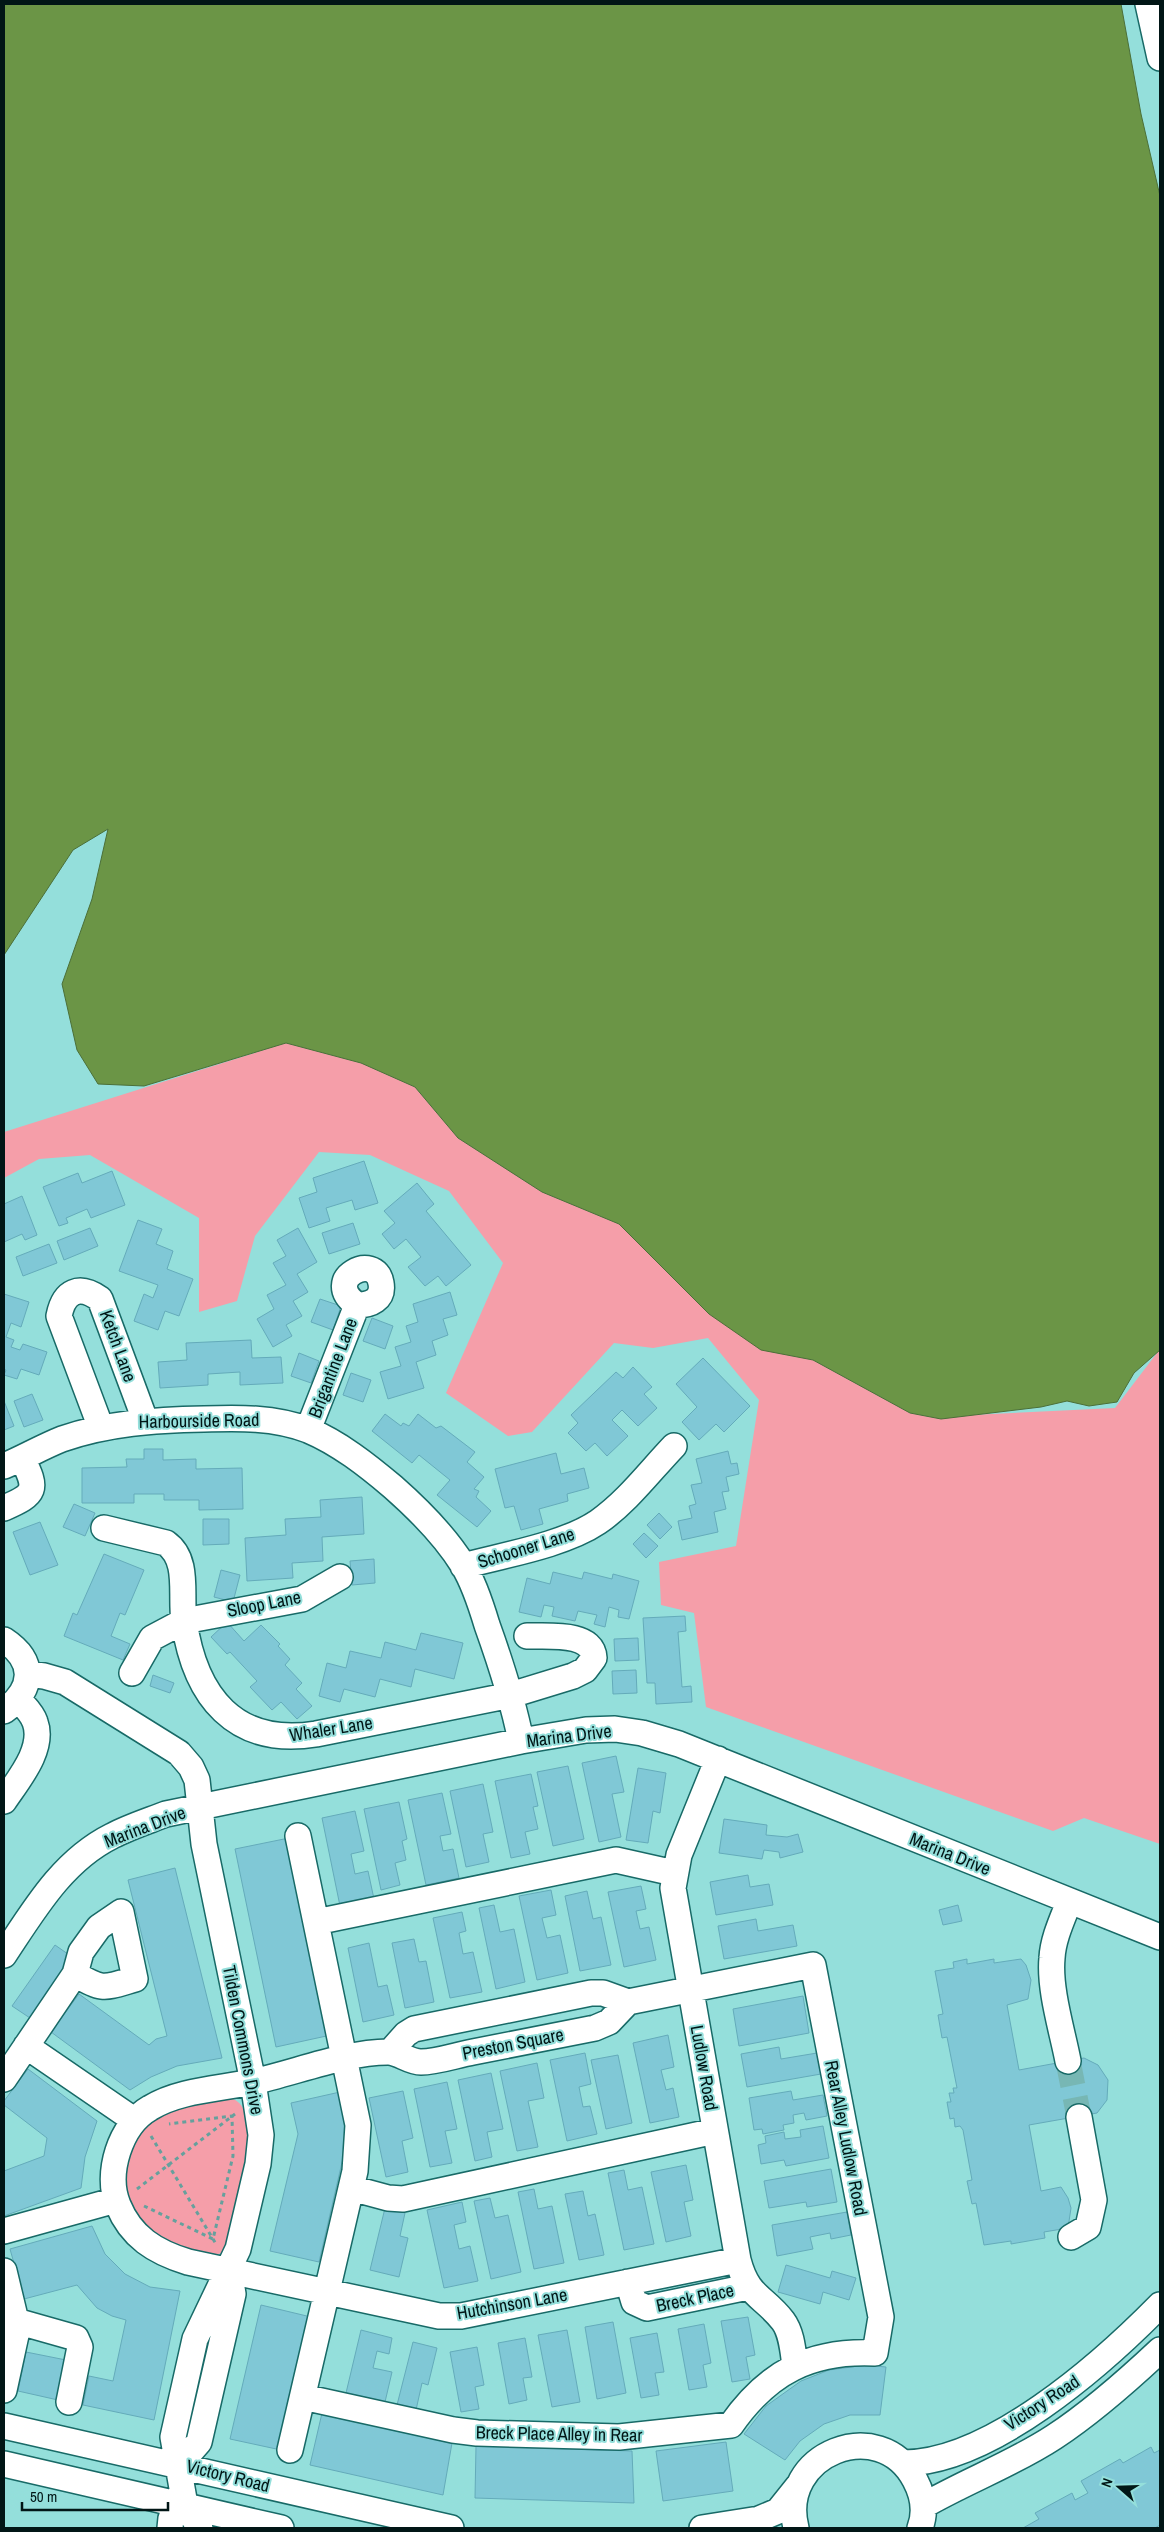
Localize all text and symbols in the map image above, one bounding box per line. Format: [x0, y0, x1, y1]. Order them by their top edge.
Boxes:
street label: Ketch Lane [94, 1306, 143, 1385]
street label: Brigantine Lane [302, 1314, 363, 1421]
street label: Harbourside Road [138, 1407, 260, 1434]
street label: Schooner Lane [474, 1521, 577, 1574]
street label: Sloop Lane [225, 1584, 303, 1623]
street label: Whaler Lane [288, 1710, 374, 1747]
street label: Marina Drive [525, 1718, 613, 1753]
street label: Marina Drive [101, 1800, 189, 1853]
street label: Marina Drive [906, 1826, 994, 1881]
street label: Tilden Commons Drive [217, 1963, 270, 2117]
street label: Preston Square [460, 2021, 566, 2066]
street label: Ludlow Road [685, 2023, 724, 2113]
street label: Rear Alley Ludlow Road [819, 2058, 874, 2218]
street label: Breck Place [654, 2277, 736, 2318]
street label: Hutchinson Lane [455, 2282, 569, 2326]
street label: Victory Road [999, 2369, 1084, 2436]
street label: Breck Place Alley in Rear [476, 2420, 643, 2447]
street label: Victory Road [184, 2453, 272, 2498]
north arrow [1094, 2462, 1144, 2512]
text: N [1097, 2476, 1117, 2490]
scale bar [22, 2480, 169, 2512]
text: 50 m [30, 2486, 57, 2507]

